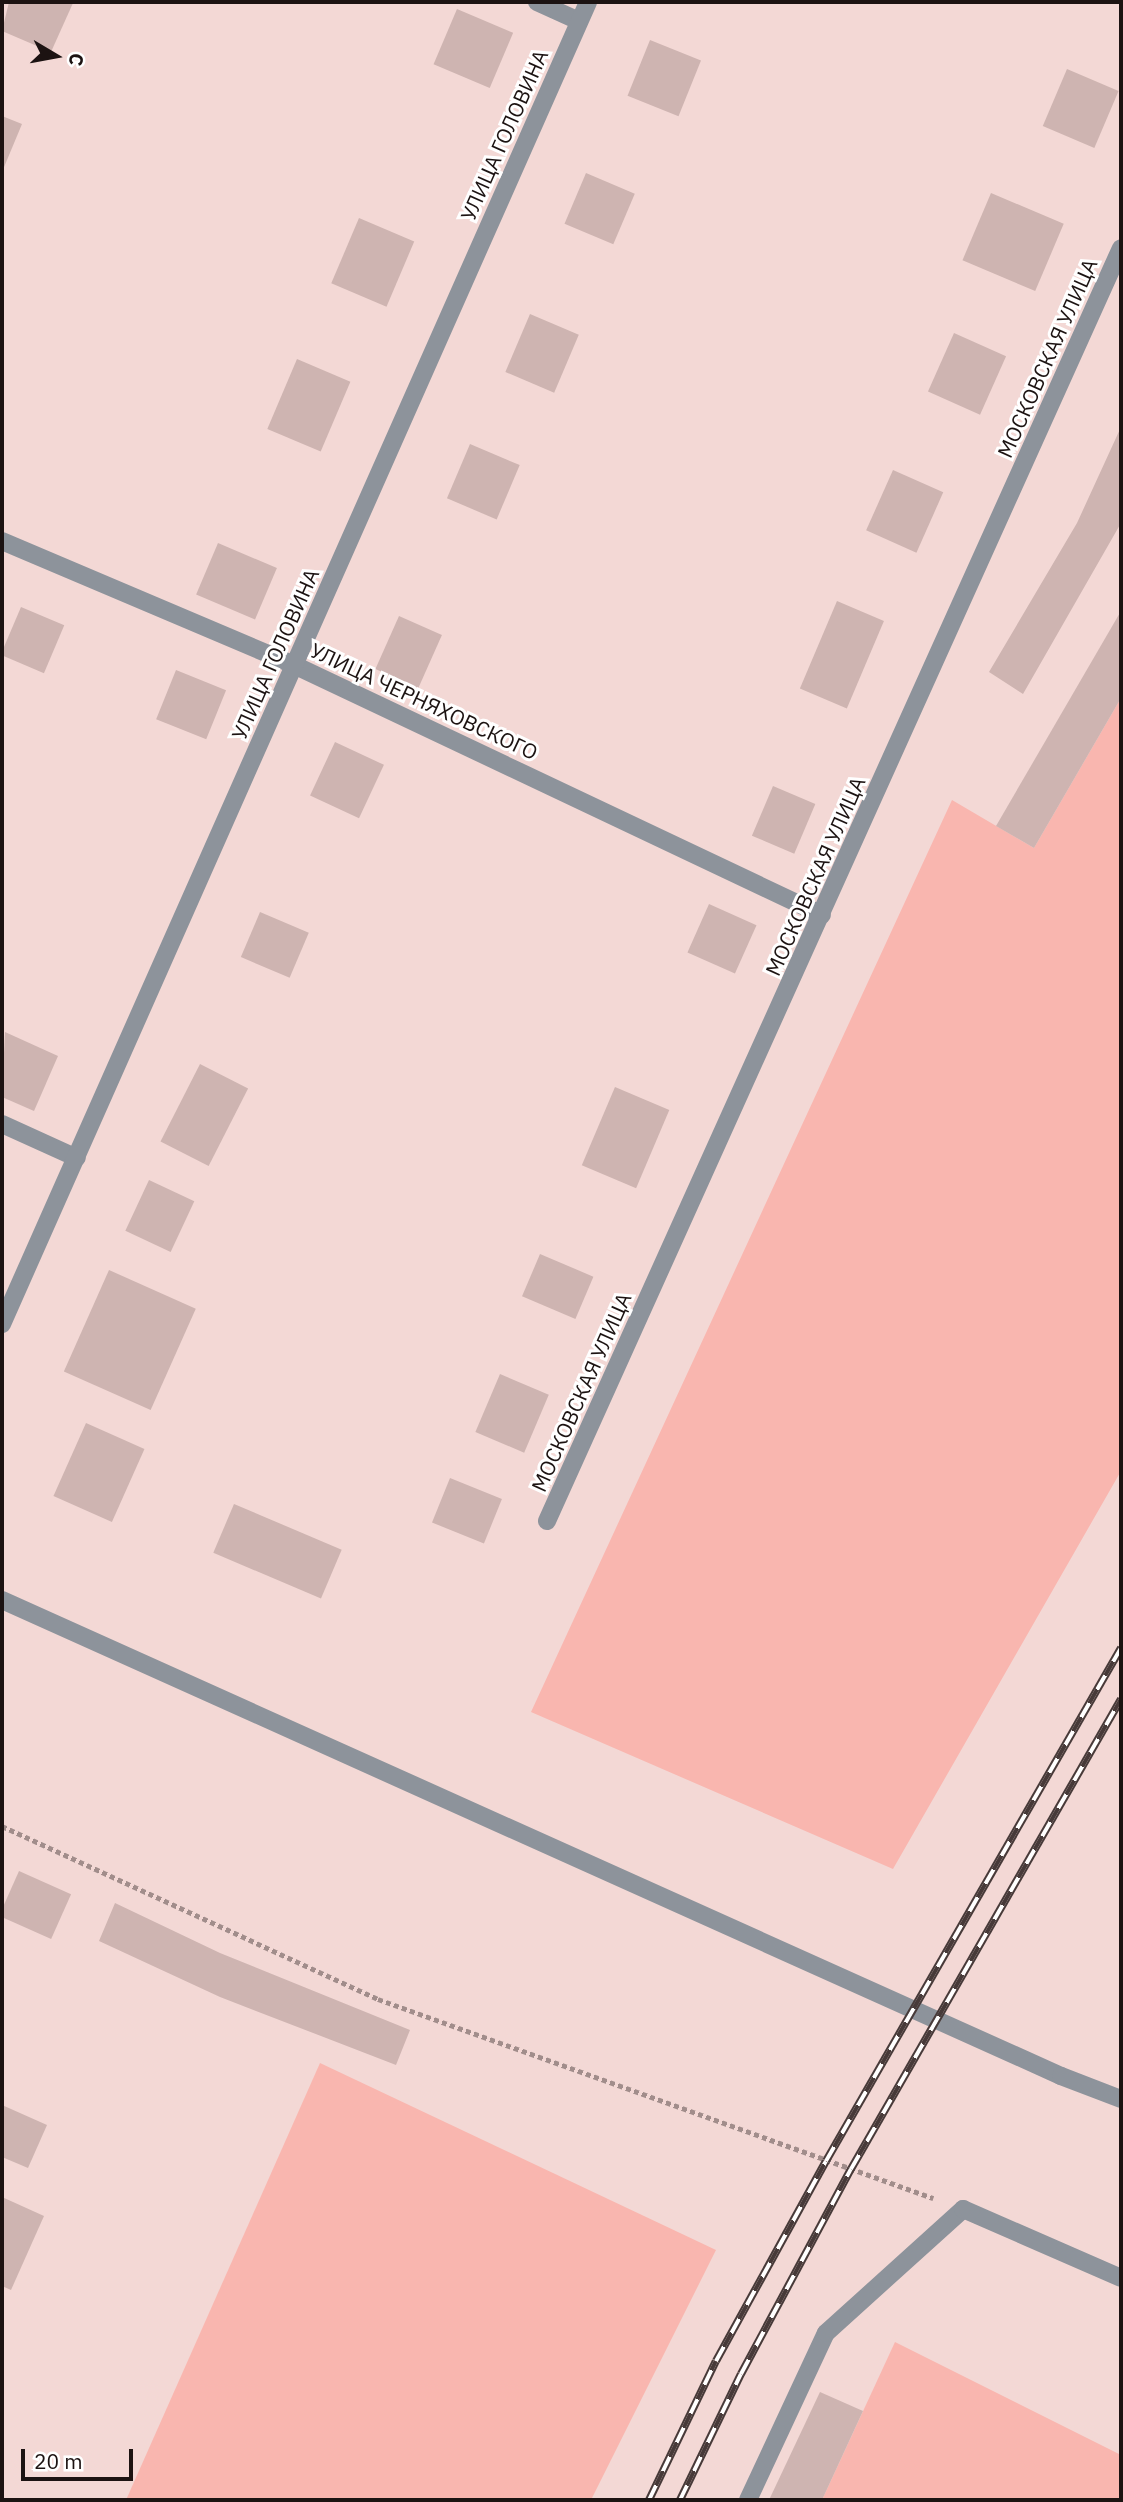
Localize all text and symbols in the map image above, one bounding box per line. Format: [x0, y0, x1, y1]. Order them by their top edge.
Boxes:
north arrow [21, 21, 91, 91]
street label: УЛИЦА ГОЛОВИНА [455, 46, 553, 224]
text: С [64, 51, 90, 68]
street label: МОСКОВСКАЯ УЛИЦА [992, 255, 1102, 461]
street label: УЛИЦА ГОЛОВИНА [226, 565, 324, 743]
street label: УЛИЦА ЧЕРНЯХОВСКОГО [306, 637, 542, 765]
street label: МОСКОВСКАЯ УЛИЦА [760, 773, 870, 979]
street label: МОСКОВСКАЯ УЛИЦА [526, 1289, 636, 1495]
scale bar [24, 2436, 136, 2480]
text: 20 m [34, 2447, 83, 2475]

